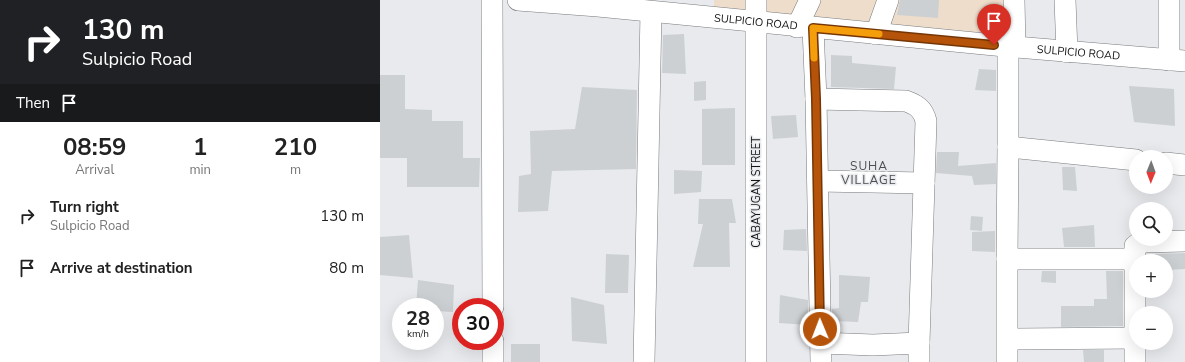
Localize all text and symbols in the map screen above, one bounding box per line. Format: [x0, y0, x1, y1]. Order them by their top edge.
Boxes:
pin [977, 4, 1011, 45]
street label: SULPICIO ROAD [713, 10, 798, 34]
icon: arrive [983, 10, 1005, 32]
text: 130 m [82, 11, 165, 49]
icon: right [16, 16, 68, 68]
street label: SULPICIO ROAD [1036, 42, 1121, 64]
text: Sulpicio Road [82, 47, 192, 71]
icon: arrive [58, 92, 80, 114]
text: Then [16, 93, 50, 113]
text: 08:59 [63, 131, 126, 163]
text: 1 [193, 131, 207, 163]
text: 210 [274, 131, 317, 163]
street label: CABAYUGAN STREET [749, 136, 764, 248]
north arrow [1129, 150, 1173, 194]
map controls [1129, 150, 1173, 350]
district label: SUHA VILLAGE [840, 158, 897, 188]
text: Arrival [75, 161, 114, 179]
text: min [189, 161, 211, 179]
text: m [290, 161, 301, 179]
text: Turn right [50, 197, 119, 217]
button: search [1129, 202, 1173, 246]
icon: right [16, 205, 38, 227]
text: 130 m [320, 206, 364, 226]
text: Sulpicio Road [50, 217, 130, 235]
button: + [1129, 254, 1173, 298]
icon: arrive [16, 257, 38, 279]
text: Arrive at destination [50, 258, 193, 278]
text: 80 m [329, 258, 364, 278]
speed limit sign: 30 [452, 298, 504, 350]
text: 28 [406, 305, 430, 332]
button: − [1129, 306, 1173, 350]
position arrow [799, 308, 841, 350]
text: km/h [407, 327, 429, 341]

